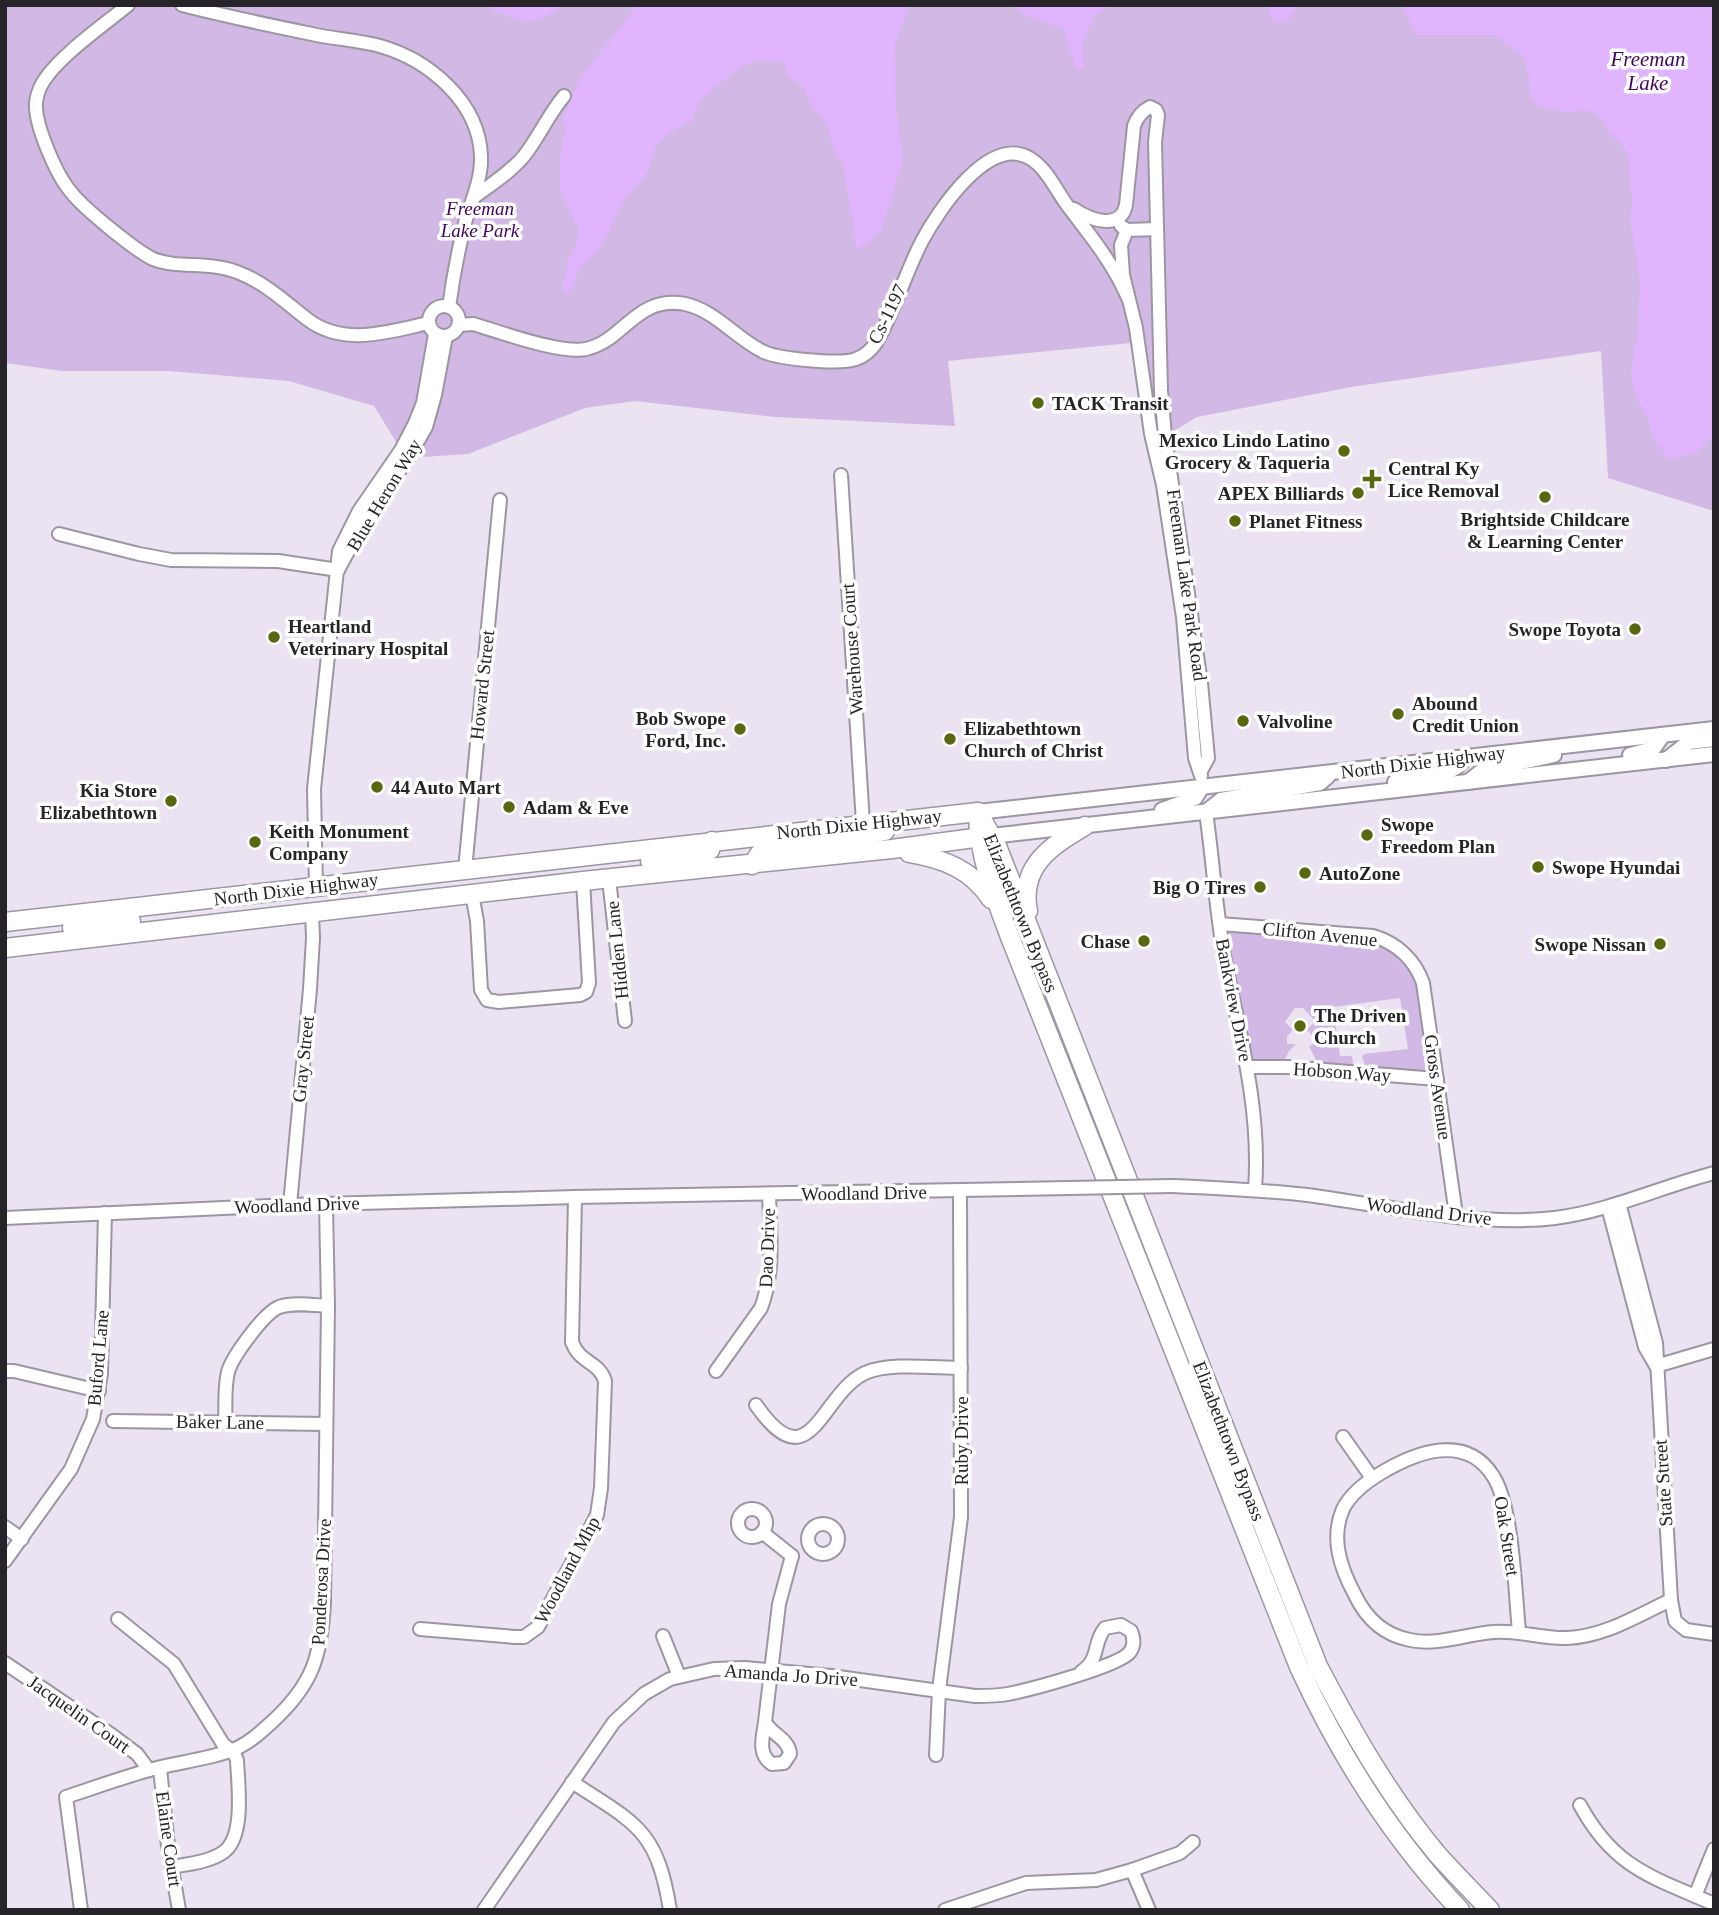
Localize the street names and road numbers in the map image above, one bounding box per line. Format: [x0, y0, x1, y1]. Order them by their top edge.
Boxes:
street label: Cs-1197 [864, 281, 910, 347]
street label: Blue Heron Way [342, 435, 426, 555]
street label: Freeman Lake Park Road [1163, 488, 1211, 683]
street label: Warehouse Court [837, 582, 867, 716]
street label: Howard Street [466, 628, 498, 741]
street label: North Dixie Highway [1339, 741, 1507, 783]
street label: North Dixie Highway [776, 805, 943, 843]
street label: Elizabethtown Bypass [980, 831, 1062, 995]
street label: North Dixie Highway [212, 868, 380, 910]
street label: Hidden Lane [601, 900, 633, 1000]
street label: Clifton Avenue [1262, 918, 1378, 950]
street label: Bankview Drive [1212, 937, 1256, 1063]
street label: Gray Street [288, 1014, 318, 1103]
street label: Gross Avenue [1420, 1033, 1456, 1141]
street label: Hobson Way [1292, 1058, 1392, 1086]
street label: Woodland Drive [801, 1181, 927, 1205]
street label: Woodland Drive [234, 1192, 360, 1218]
street label: Woodland Drive [1365, 1193, 1493, 1229]
street label: Dao Drive [755, 1208, 779, 1288]
street label: Buford Lane [83, 1309, 113, 1407]
street label: Elizabethtown Bypass [1189, 1358, 1269, 1524]
street label: Ruby Drive [951, 1396, 972, 1486]
street label: Baker Lane [176, 1411, 264, 1433]
street label: State Street [1649, 1438, 1677, 1527]
street label: Oak Street [1490, 1494, 1524, 1578]
street label: Woodland Mhp [530, 1513, 604, 1627]
street label: Ponderosa Drive [307, 1518, 335, 1646]
street label: Amanda Jo Drive [723, 1660, 859, 1690]
street label: Jacquelin Court [24, 1671, 135, 1757]
street label: Elaine Court [152, 1790, 186, 1889]

